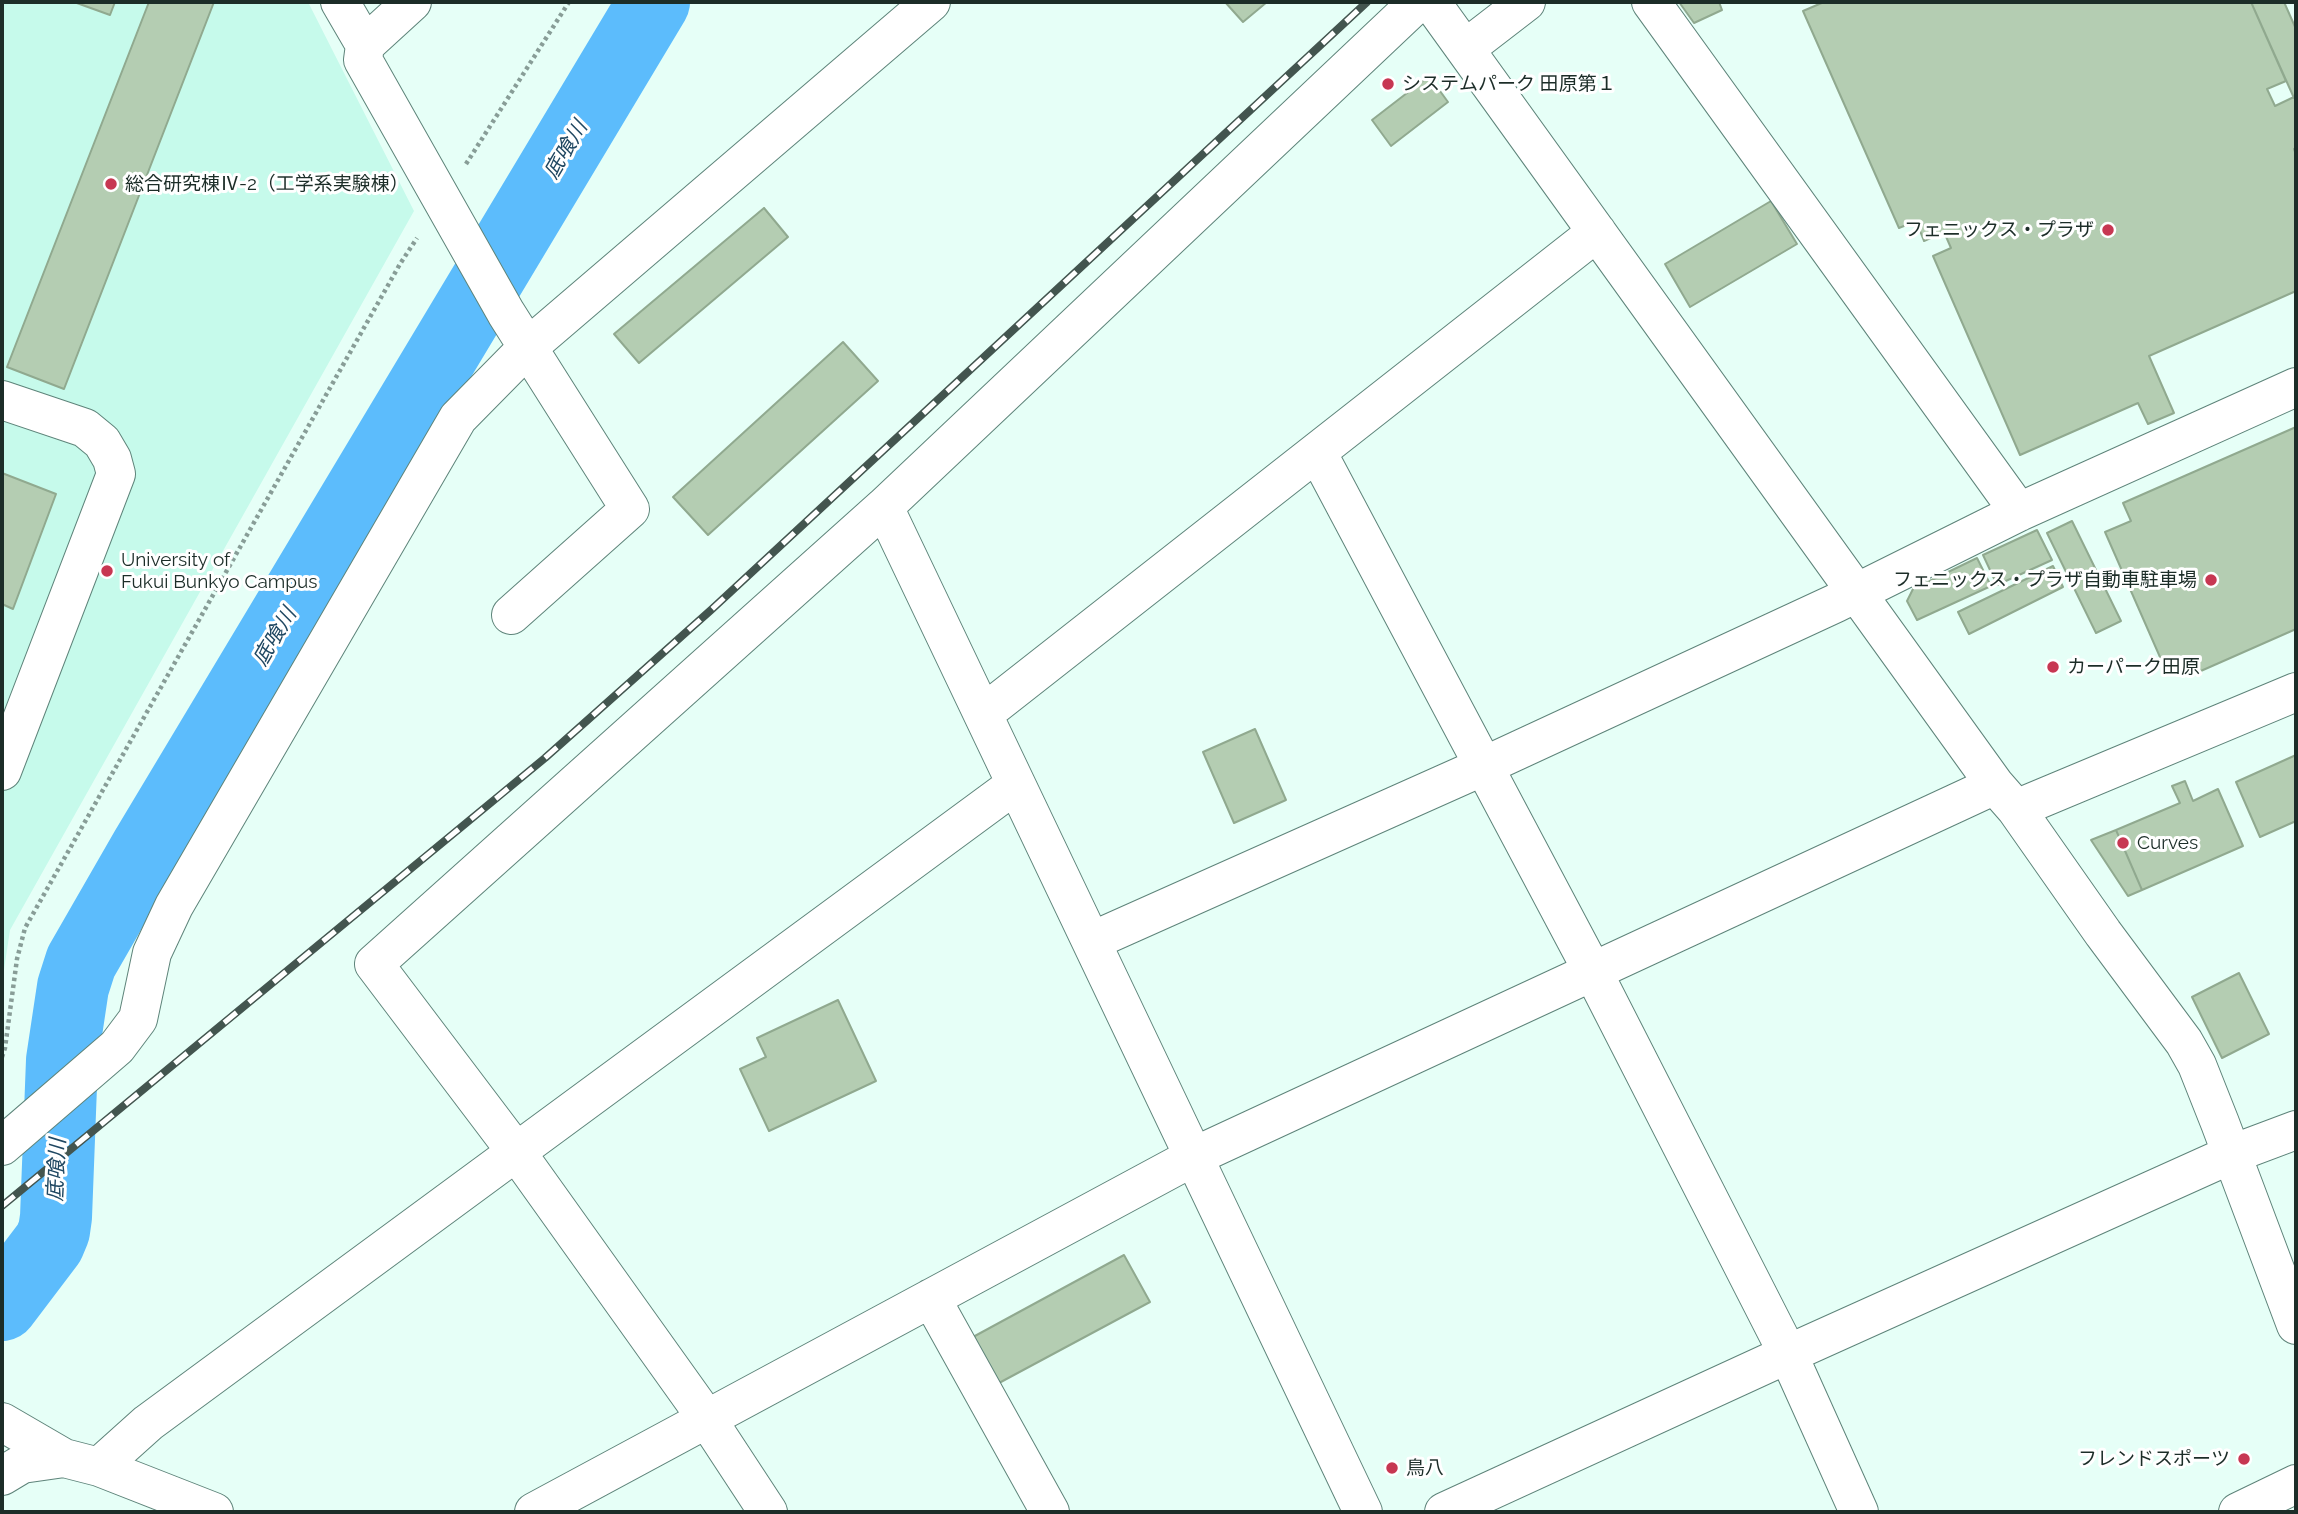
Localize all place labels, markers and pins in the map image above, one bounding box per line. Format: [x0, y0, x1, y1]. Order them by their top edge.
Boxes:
place label: システムパーク 田原第１ [1402, 73, 1616, 95]
marker: システムパーク 田原第１ [1380, 76, 1396, 92]
place label: 総合研究棟Ⅳ-2（工学系実験棟） [125, 173, 409, 195]
marker: 総合研究棟Ⅳ-2（工学系実験棟） [103, 176, 119, 192]
place label: フェニックス・プラザ [1904, 219, 2094, 241]
marker: フェニックス・プラザ [2100, 222, 2116, 238]
place label: University of Fukui Bunkyo Campus [121, 549, 317, 593]
marker: University of Fukui Bunkyo Campus [99, 563, 115, 579]
place label: フェニックス・プラザ自動車駐車場 [1893, 569, 2197, 591]
marker: フェニックス・プラザ自動車駐車場 [2203, 572, 2219, 588]
place label: カーパーク田原 [2067, 656, 2200, 678]
marker: カーパーク田原 [2045, 659, 2061, 675]
place label: Curves [2137, 832, 2198, 854]
marker: Curves [2115, 835, 2131, 851]
place label: フレンドスポーツ [2078, 1448, 2230, 1470]
marker: フレンドスポーツ [2236, 1451, 2252, 1467]
place label: 鳥八 [1406, 1457, 1444, 1479]
marker: 鳥八 [1384, 1460, 1400, 1476]

